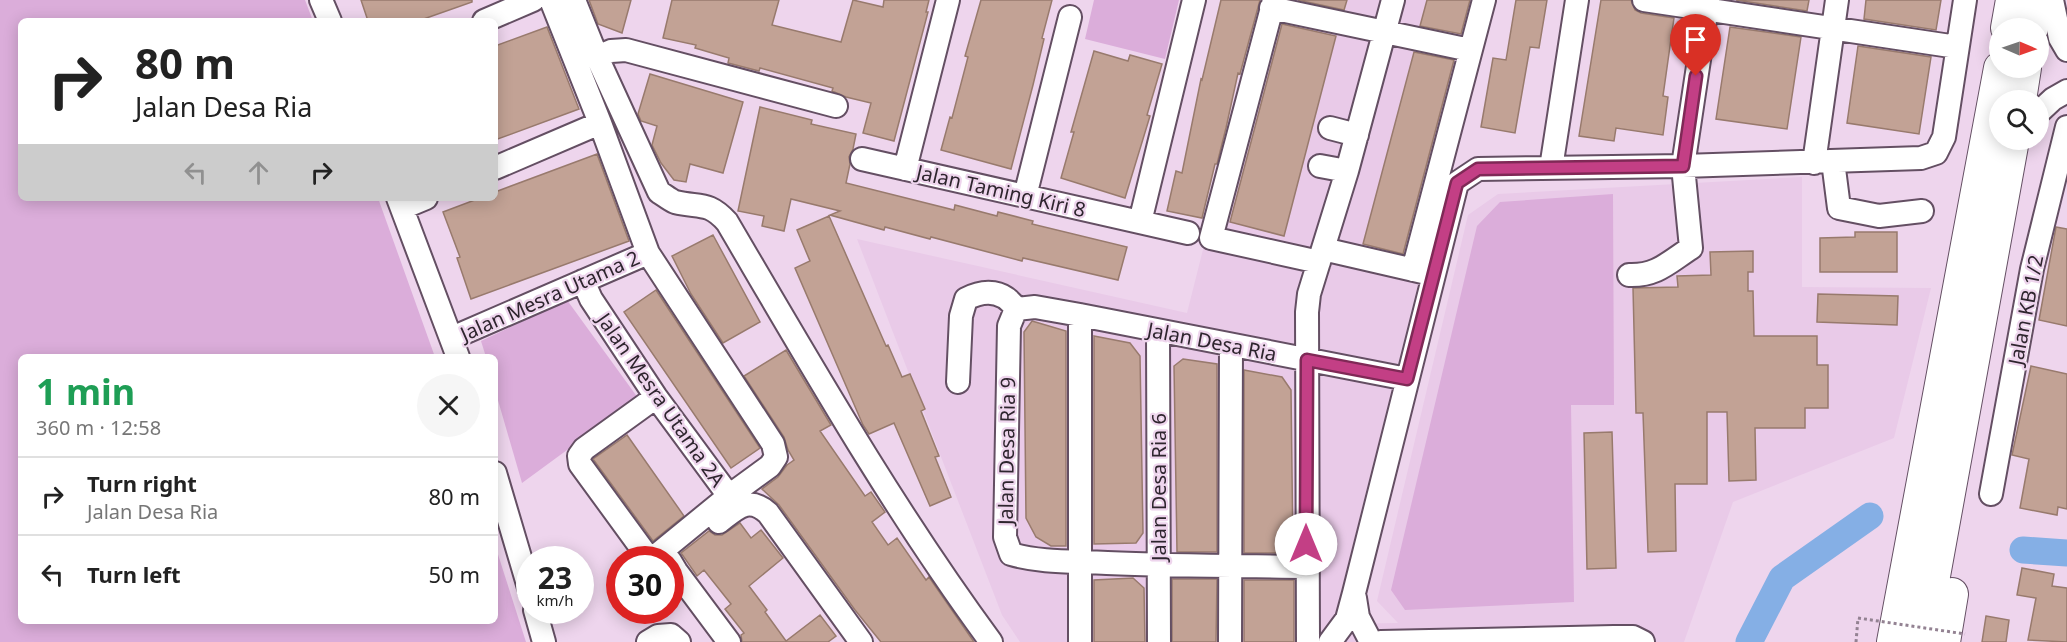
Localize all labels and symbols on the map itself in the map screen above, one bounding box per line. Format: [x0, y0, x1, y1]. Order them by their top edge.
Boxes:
pin [1670, 14, 1721, 76]
north arrow [1989, 18, 2049, 78]
street label: Jalan Taming Kiri 8 [912, 157, 1088, 223]
street label: Jalan Mesra Utama 2 [454, 244, 644, 348]
street label: Jalan KB 1/2 [2001, 253, 2049, 369]
street label: Jalan Mesra Utama 2A [590, 306, 732, 492]
street label: Jalan Desa Ria [1143, 315, 1279, 367]
street label: Jalan Desa Ria 9 [992, 377, 1021, 527]
street label: Jalan Desa Ria 6 [1145, 413, 1172, 563]
position arrow [1274, 512, 1338, 576]
speed limit sign: 30 [606, 546, 684, 624]

